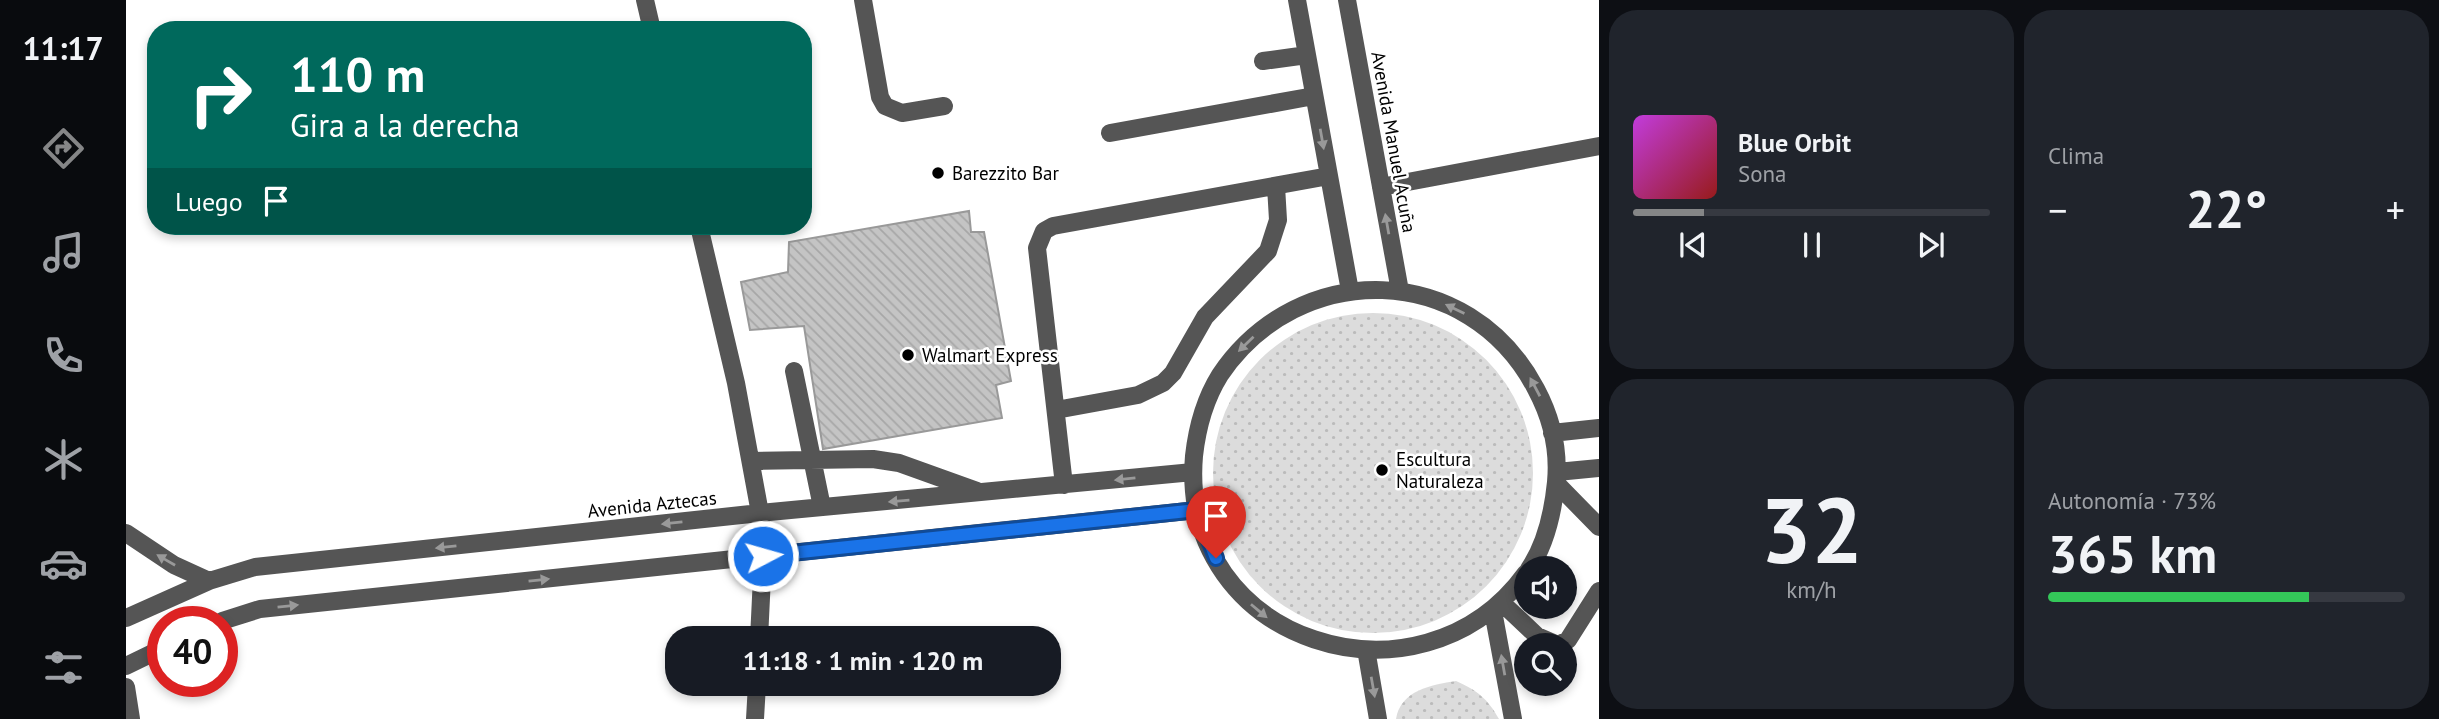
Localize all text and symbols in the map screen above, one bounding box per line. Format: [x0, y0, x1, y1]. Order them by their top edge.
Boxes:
text: 11:17 [22, 27, 104, 69]
text: 110 m [290, 42, 425, 106]
icon: right [175, 49, 266, 140]
street label: Avenida Manuel Acuña [1366, 50, 1422, 234]
text: Gira a la derecha [290, 104, 520, 146]
icon: directions [39, 124, 88, 173]
text: Blue Orbit [1738, 126, 1851, 159]
one-way arrow [1317, 128, 1328, 150]
text: Clima [2048, 141, 2104, 170]
text: Sona [1738, 159, 1787, 188]
place label: Barezzito Bar [952, 161, 1060, 185]
marker: Barezzito Bar [930, 165, 946, 181]
text: 22° [2186, 175, 2267, 242]
icon: arrive [257, 182, 295, 220]
text: Luego [175, 185, 243, 218]
text: − [2048, 185, 2067, 234]
text: + [2386, 185, 2405, 234]
one-way arrow [1382, 213, 1393, 235]
icon: previous [1674, 226, 1712, 264]
icon: pause [1793, 226, 1831, 264]
icon: next [1912, 226, 1950, 264]
icon: music [39, 228, 88, 277]
one-way arrow [1445, 303, 1465, 315]
icon: phone [39, 331, 88, 380]
one-way arrow [1238, 335, 1254, 352]
place label: Walmart Express [922, 343, 1058, 367]
marker: Walmart Express [900, 347, 916, 363]
one-way arrow [1529, 377, 1540, 397]
icon: climate [39, 435, 88, 484]
place label: Escultura Naturaleza [1396, 447, 1484, 493]
marker: Escultura Naturaleza [1374, 462, 1390, 478]
text: 32 [1760, 470, 1863, 588]
one-way arrow [1114, 473, 1136, 484]
street label: Avenida Aztecas [586, 485, 718, 523]
pin [1186, 486, 1246, 558]
text: Autonomía · 73% [2048, 486, 2216, 515]
one-way arrow [887, 495, 909, 506]
icon: arrive [1197, 497, 1235, 535]
one-way arrow [661, 517, 683, 528]
position arrow [726, 519, 800, 593]
text: 365 km [2048, 520, 2217, 587]
icon: car [39, 539, 88, 588]
one-way arrow [435, 542, 457, 553]
one-way arrow [156, 554, 175, 566]
map controls [1514, 556, 1577, 696]
button: sound [1514, 556, 1577, 619]
one-way arrow [528, 574, 550, 585]
text: km/h [1786, 575, 1837, 604]
one-way arrow [278, 601, 300, 612]
one-way arrow [1250, 603, 1267, 618]
speed limit sign: 40 [147, 606, 238, 697]
button: search [1514, 633, 1577, 696]
icon: filters [39, 643, 88, 692]
text: 11:18 · 1 min · 120 m [743, 644, 983, 677]
one-way arrow [1497, 654, 1508, 676]
one-way arrow [1368, 676, 1379, 698]

